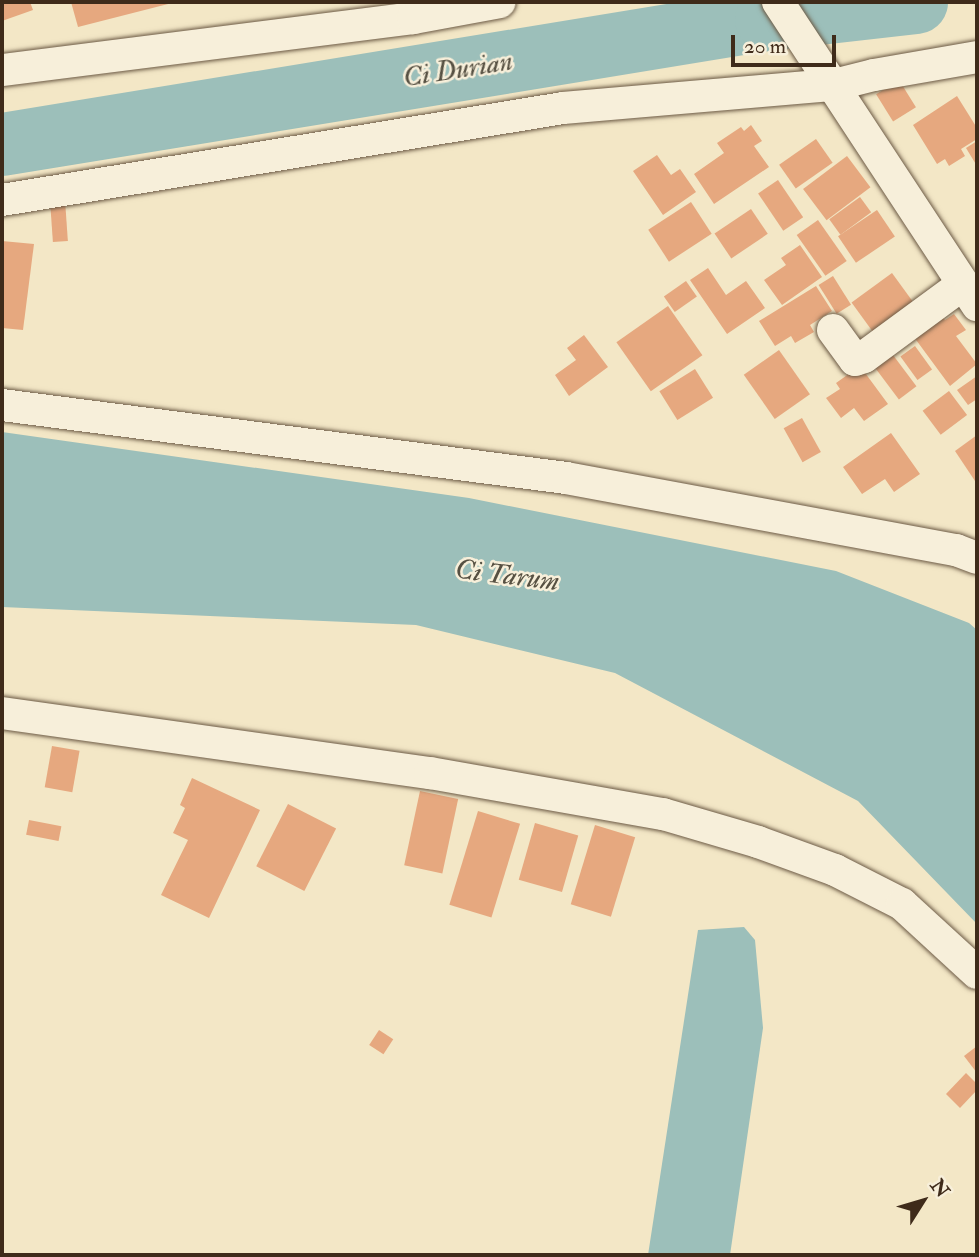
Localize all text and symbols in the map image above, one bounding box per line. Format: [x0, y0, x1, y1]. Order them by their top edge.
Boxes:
scale bar [734, 21, 839, 65]
text: 20 m [744, 33, 786, 60]
water label: Ci Durian [401, 45, 515, 95]
water label: Ci Tarum [453, 553, 561, 599]
north arrow [888, 1166, 958, 1236]
text: N [925, 1174, 954, 1202]

